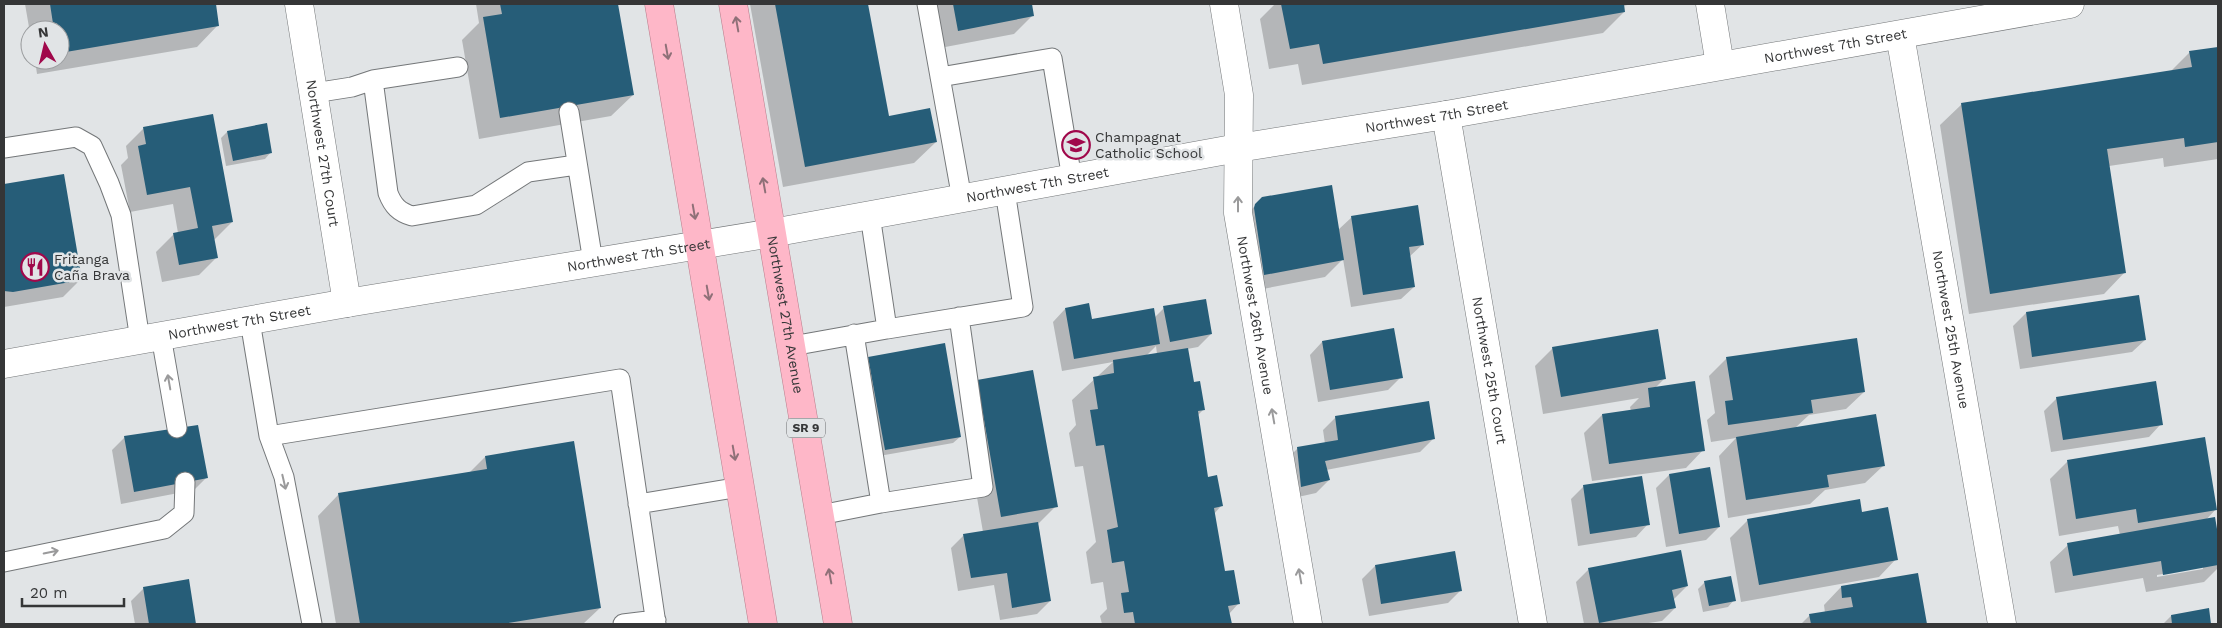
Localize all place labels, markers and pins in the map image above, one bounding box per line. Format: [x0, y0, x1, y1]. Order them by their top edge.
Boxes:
place label: Champagnat Catholic School [1095, 129, 1203, 161]
school or university icon: Champagnat Catholic School [1061, 130, 1091, 160]
place label: Fritanga Caña Brava [54, 251, 130, 283]
restaurant icon: Fritanga Caña Brava [20, 252, 50, 282]

